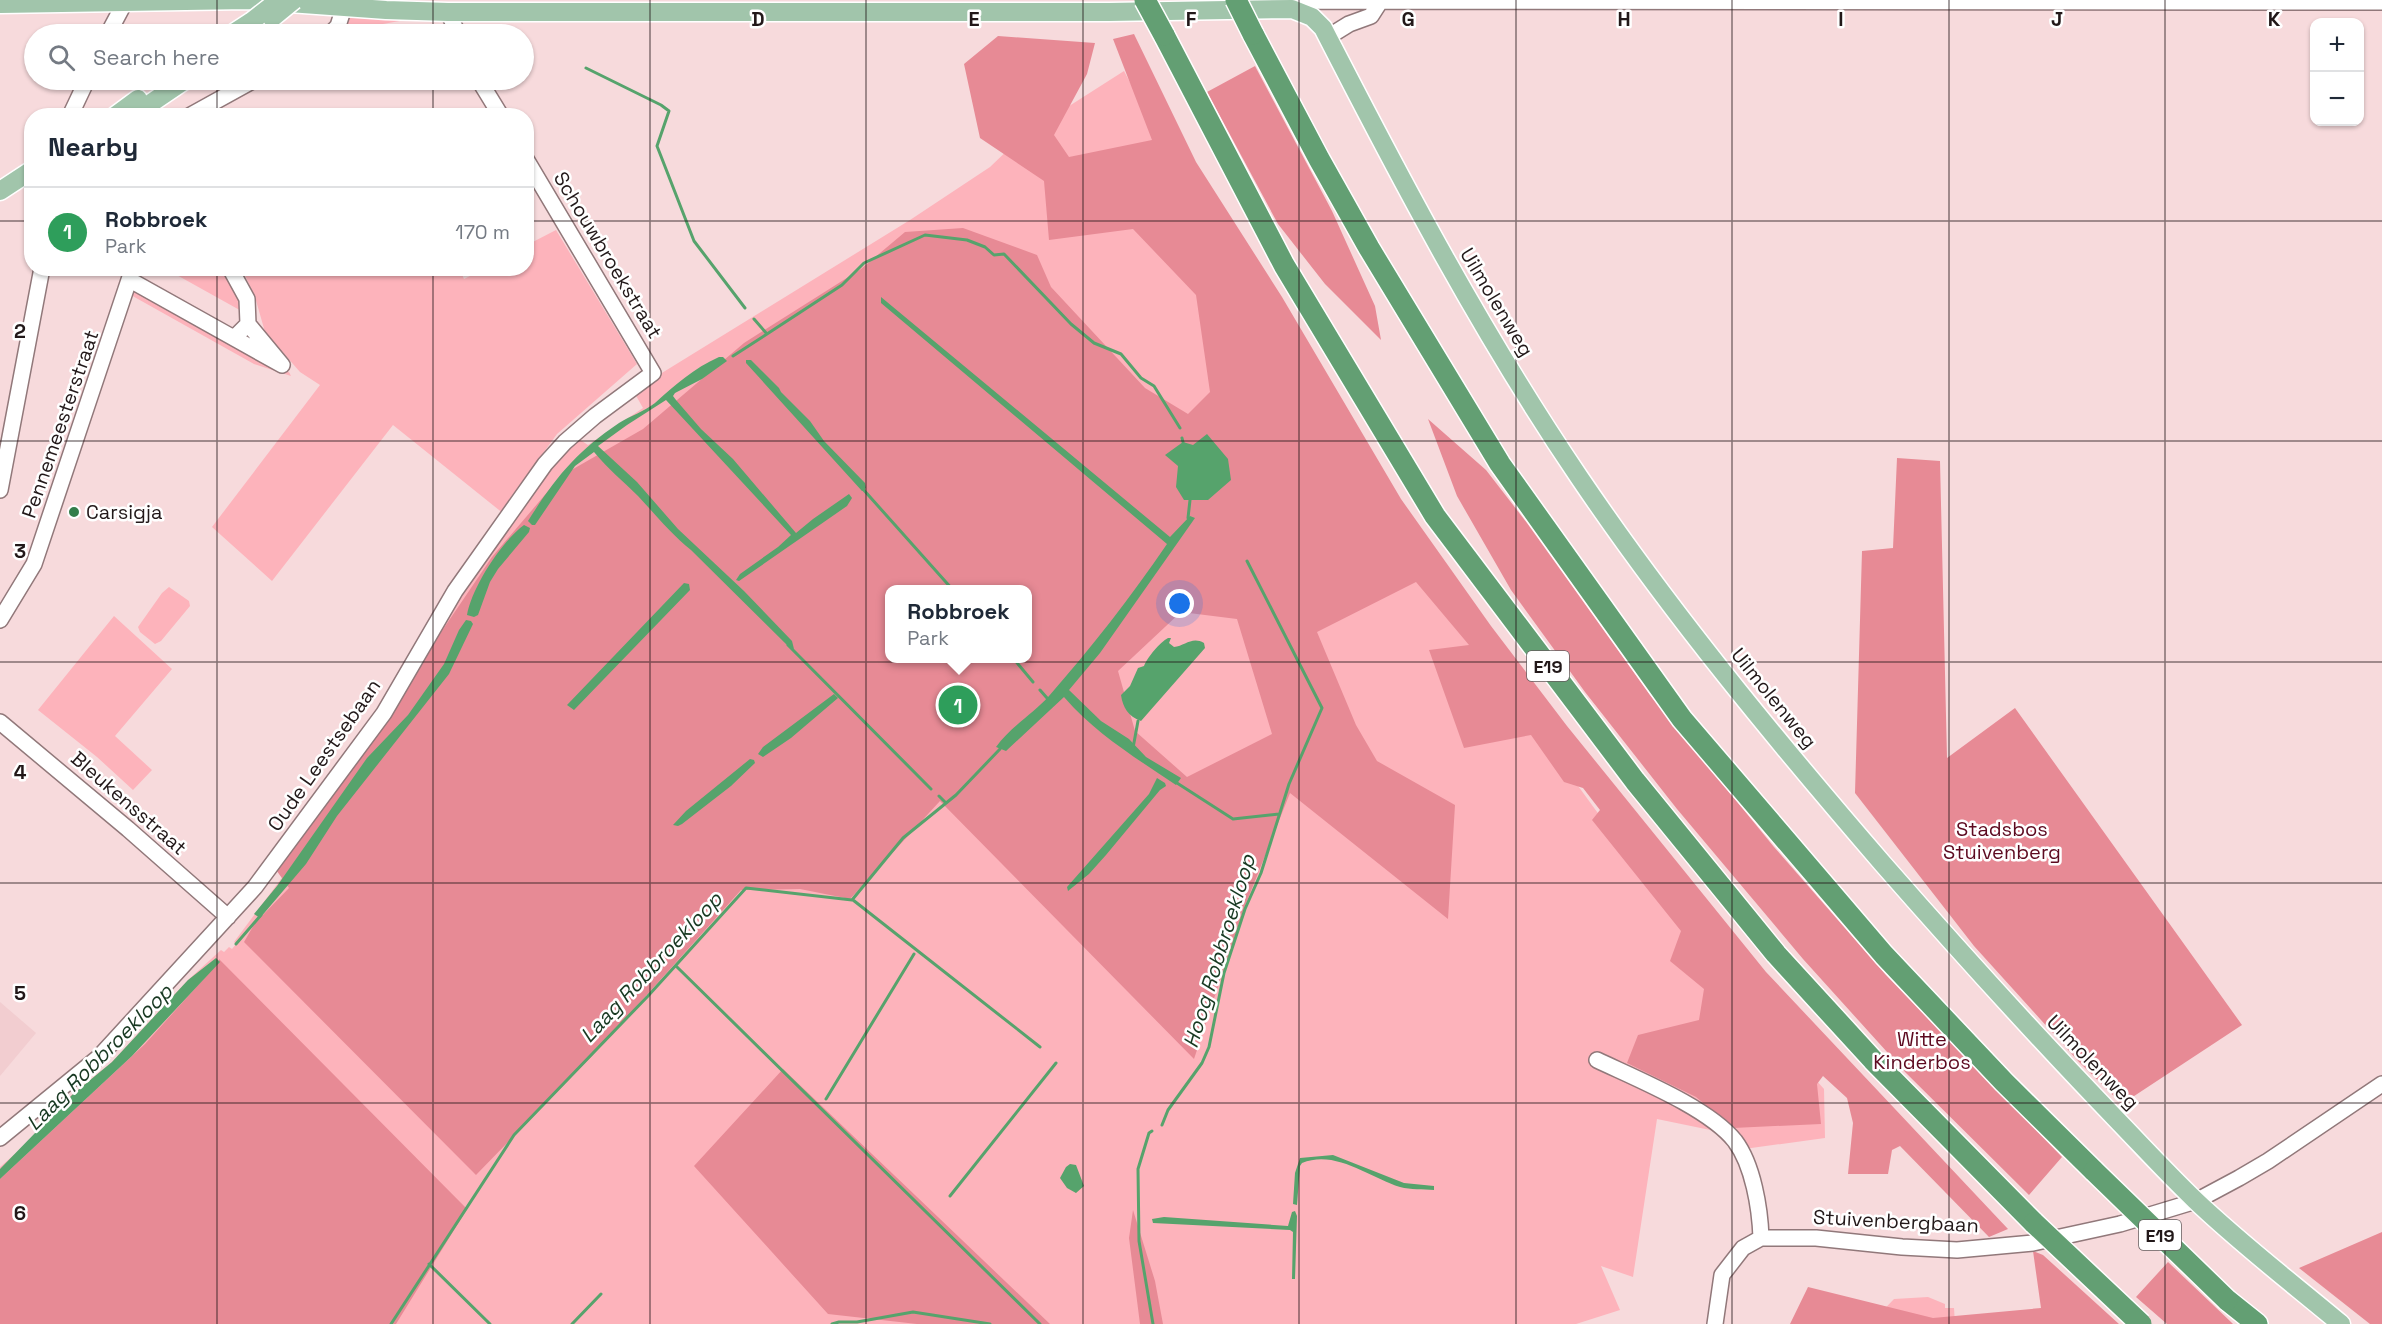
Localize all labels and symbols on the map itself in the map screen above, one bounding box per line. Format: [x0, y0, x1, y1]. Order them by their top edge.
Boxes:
text: D [751, 6, 765, 32]
text: E [968, 6, 980, 32]
text: F [1186, 6, 1197, 32]
text: G [1401, 6, 1415, 32]
text: H [1617, 6, 1631, 32]
text: I [1838, 6, 1844, 32]
text: J [2051, 6, 2063, 32]
text: K [2268, 6, 2281, 32]
street label: Schouwbroekstraat [548, 167, 668, 343]
street label: Uilmolenweg [1454, 243, 1540, 361]
text: 2 [14, 318, 26, 344]
street label: Pennemeesterstraat [16, 326, 104, 522]
place label: Carsigja [86, 499, 162, 525]
marker: Carsigja [67, 505, 81, 519]
text: 3 [14, 538, 26, 564]
your location [1165, 589, 1194, 618]
street label: Uilmolenweg [1725, 642, 1823, 754]
road number: E19 [1527, 651, 1569, 681]
street label: Oude Leestsebaan [262, 674, 386, 836]
pin: 1 [938, 682, 978, 728]
street label: Bleukensstraat [66, 746, 192, 860]
text: 4 [14, 759, 27, 785]
park label: Stadsbos Stuivenberg [1943, 816, 2061, 865]
water label: Hoog Robbroekloop [1177, 850, 1262, 1051]
water label: Laag Robbroekloop [574, 885, 729, 1048]
water label: Laag Robbroekloop [20, 977, 179, 1136]
text: 5 [14, 980, 26, 1006]
street label: Uilmolenweg [2041, 1009, 2145, 1115]
park label: Witte Kinderbos [1873, 1026, 1971, 1075]
text: 6 [14, 1200, 26, 1226]
street label: Stuivenbergbaan [1812, 1204, 1980, 1238]
road number: E19 [2139, 1220, 2181, 1250]

